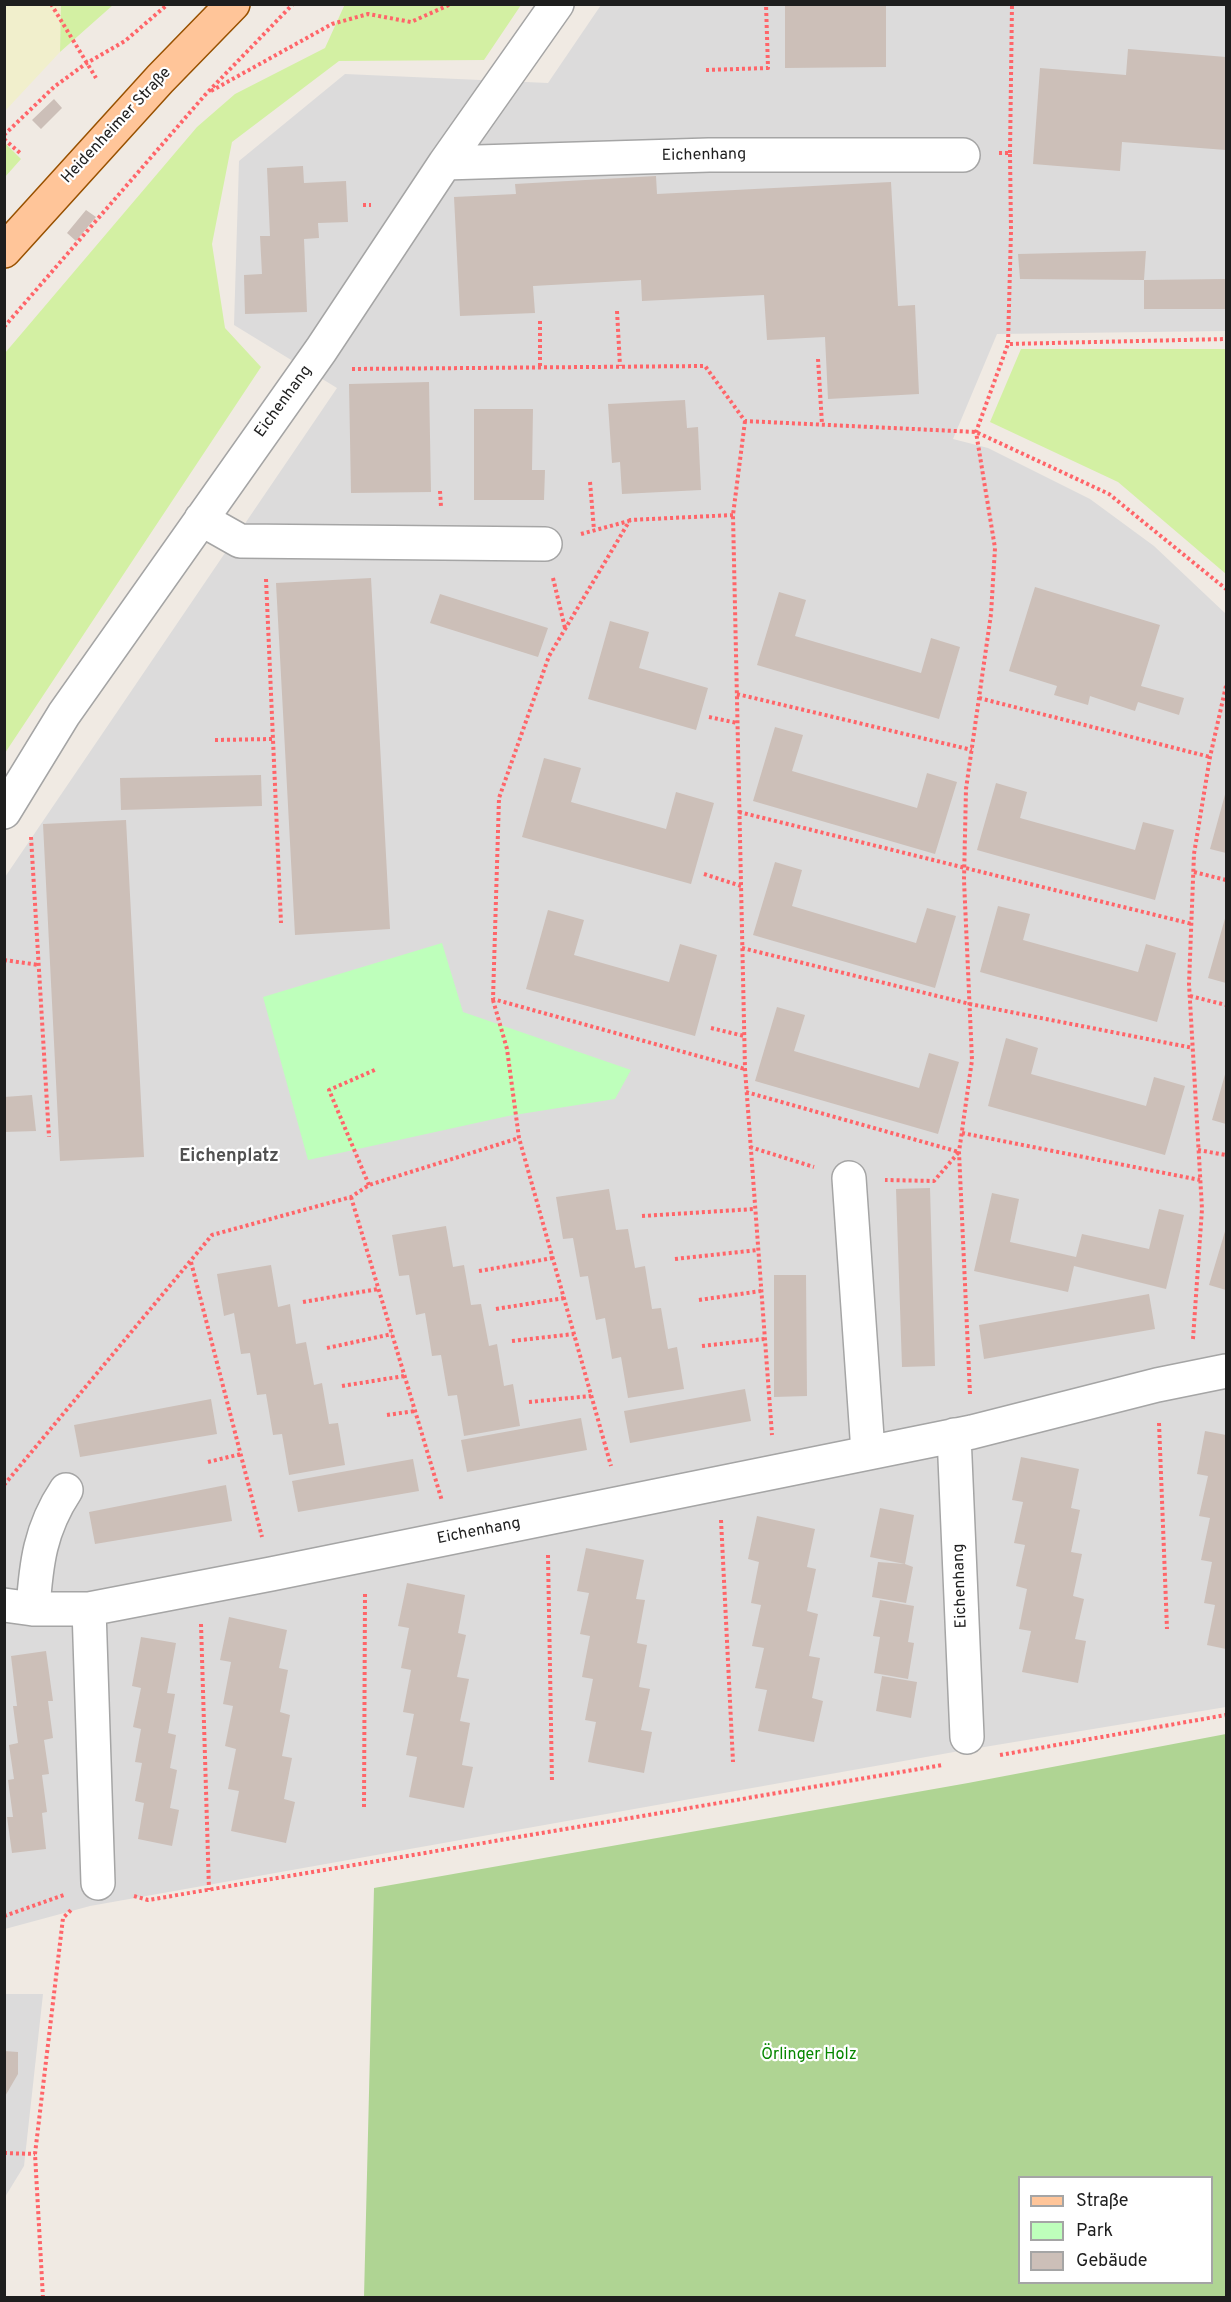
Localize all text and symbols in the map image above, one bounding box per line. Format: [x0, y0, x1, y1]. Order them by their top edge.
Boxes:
street label: Heidenheimer Straße [58, 64, 176, 188]
street label: Eichenhang [662, 146, 746, 166]
street label: Eichenhang [251, 362, 317, 442]
district label: Eichenplatz [179, 1146, 279, 1168]
street label: Eichenhang [436, 1515, 522, 1549]
street label: Eichenhang [950, 1543, 972, 1629]
park label: Örlinger Holz [761, 2046, 857, 2066]
legend [1018, 2176, 1213, 2284]
text: Straße [1076, 2190, 1128, 2213]
text: Park [1076, 2220, 1113, 2243]
text: Gebäude [1076, 2250, 1148, 2273]

